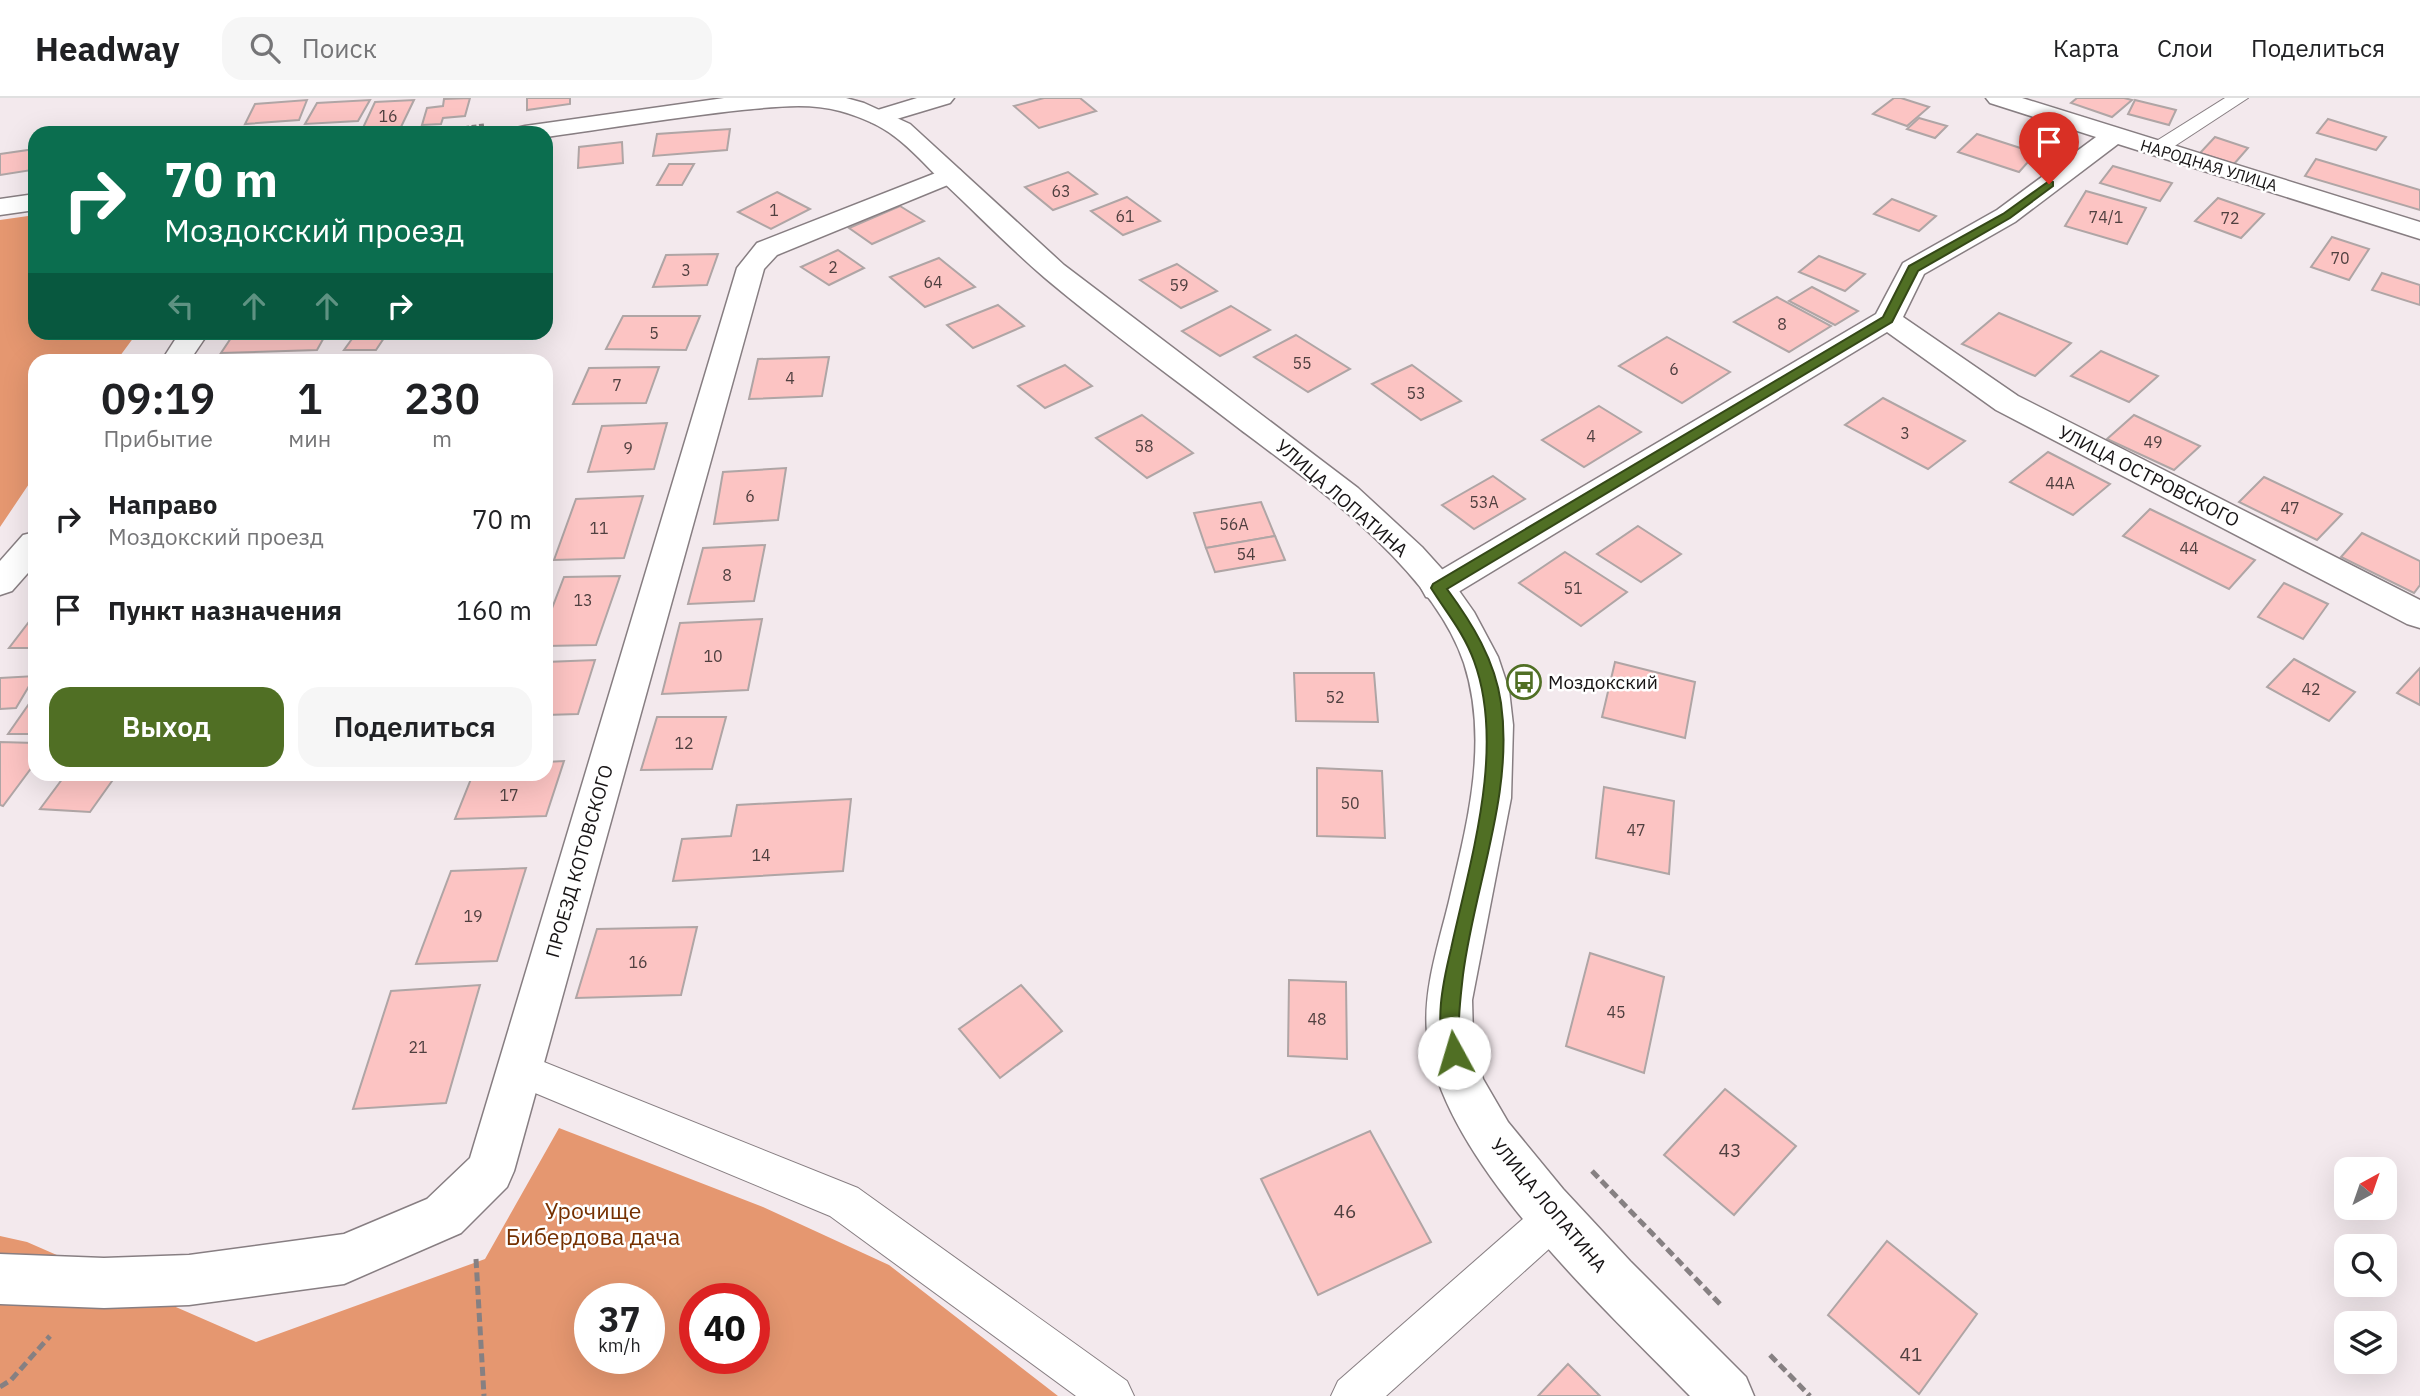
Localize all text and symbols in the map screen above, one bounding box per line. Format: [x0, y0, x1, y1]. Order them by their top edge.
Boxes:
search box [222, 17, 712, 80]
text: Headway [35, 27, 180, 70]
icon: search [246, 29, 284, 67]
text: Поиск [302, 31, 377, 65]
text: Карта [2053, 32, 2119, 64]
text: Слои [2157, 32, 2213, 64]
text: Поделиться [2251, 32, 2385, 64]
house number: 16 [378, 106, 398, 126]
pin [2019, 112, 2079, 184]
icon: arrive [2030, 123, 2068, 161]
street label: НАРОДНАЯ УЛИЦА [2138, 135, 2280, 195]
text: 70 m [164, 147, 278, 210]
icon: right [49, 154, 140, 245]
house number: 63 [1051, 181, 1071, 201]
house number: 1 [769, 200, 779, 220]
house number: 61 [1115, 206, 1135, 226]
house number: 74/1 [2089, 207, 2123, 227]
house number: 72 [2220, 208, 2240, 228]
text: Моздокский проезд [164, 209, 464, 251]
house number: 70 [2330, 248, 2350, 268]
house number: 2 [828, 257, 838, 277]
house number: 3 [681, 260, 691, 280]
house number: 64 [923, 272, 943, 292]
house number: 59 [1169, 275, 1189, 295]
icon: left [162, 287, 200, 325]
icon: ahead [235, 287, 273, 325]
icon: ahead [308, 287, 346, 325]
icon: right [381, 287, 419, 325]
house number: 8 [1777, 314, 1787, 334]
house number: 5 [649, 323, 659, 343]
house number: 55 [1292, 353, 1312, 373]
house number: 6 [1669, 359, 1679, 379]
house number: 4 [785, 368, 795, 388]
text: 09:19 [101, 371, 215, 426]
text: 1 [297, 371, 322, 426]
text: 230 [404, 371, 480, 426]
house number: 7 [612, 375, 622, 395]
house number: 53 [1406, 383, 1426, 403]
street label: УЛИЦА ОСТРОВСКОГО [2054, 420, 2244, 532]
text: Прибытие [103, 423, 213, 453]
text: мин [288, 423, 331, 453]
text: m [432, 423, 452, 453]
house number: 3 [1900, 423, 1910, 443]
house number: 4 [1586, 426, 1596, 446]
house number: 49 [2143, 432, 2163, 452]
street label: УЛИЦА ЛОПАТИНА [1271, 434, 1413, 562]
house number: 58 [1134, 436, 1154, 456]
house number: 9 [623, 438, 633, 458]
house number: 44А [2045, 473, 2075, 493]
house number: 6 [745, 486, 755, 506]
text: Направо [108, 487, 217, 521]
house number: 53А [1469, 492, 1499, 512]
house number: 47 [2280, 498, 2300, 518]
icon: right [49, 500, 87, 538]
text: 70 m [472, 502, 532, 536]
house number: 56А [1219, 514, 1249, 534]
house number: 11 [589, 518, 609, 538]
text: Моздокский проезд [108, 521, 324, 551]
house number: 44 [2179, 538, 2199, 558]
house number: 54 [1236, 544, 1256, 564]
house number: 8 [722, 565, 732, 585]
house number: 51 [1563, 578, 1583, 598]
house number: 13 [573, 590, 593, 610]
icon: arrive [49, 591, 87, 629]
text: Пункт назначения [108, 593, 342, 627]
text: 160 m [456, 593, 532, 627]
house number: 10 [703, 646, 723, 666]
bus stop icon: Моздокский [1505, 663, 1543, 701]
place label: Моздокский [1548, 670, 1658, 694]
house number: 42 [2301, 679, 2321, 699]
button: Выход [49, 687, 284, 767]
button: Поделиться [298, 687, 532, 767]
house number: 52 [1325, 687, 1345, 707]
house number: 12 [674, 733, 694, 753]
street label: ПРОЕЗД КОТОВСКОГО [540, 762, 618, 960]
house number: 17 [499, 785, 519, 805]
house number: 50 [1340, 793, 1360, 813]
house number: 47 [1626, 820, 1646, 840]
house number: 14 [751, 845, 771, 865]
house number: 19 [463, 906, 483, 926]
house number: 16 [628, 952, 648, 972]
house number: 45 [1606, 1002, 1626, 1022]
house number: 48 [1307, 1009, 1327, 1029]
position arrow [1417, 1016, 1491, 1090]
house number: 21 [408, 1037, 428, 1057]
street label: УЛИЦА ЛОПАТИНА [1486, 1133, 1612, 1277]
house number: 43 [1719, 1138, 1741, 1162]
north arrow [2334, 1157, 2398, 1220]
map controls [2334, 1157, 2397, 1374]
park label: Урочище Бибердова дача [506, 1195, 680, 1251]
house number: 46 [1334, 1199, 1356, 1223]
button: search [2334, 1234, 2397, 1297]
speed limit sign: 40 [679, 1283, 770, 1374]
text: 37 [598, 1296, 641, 1342]
button: layers [2334, 1311, 2397, 1374]
text: km/h [598, 1334, 641, 1357]
house number: 41 [1900, 1342, 1922, 1366]

